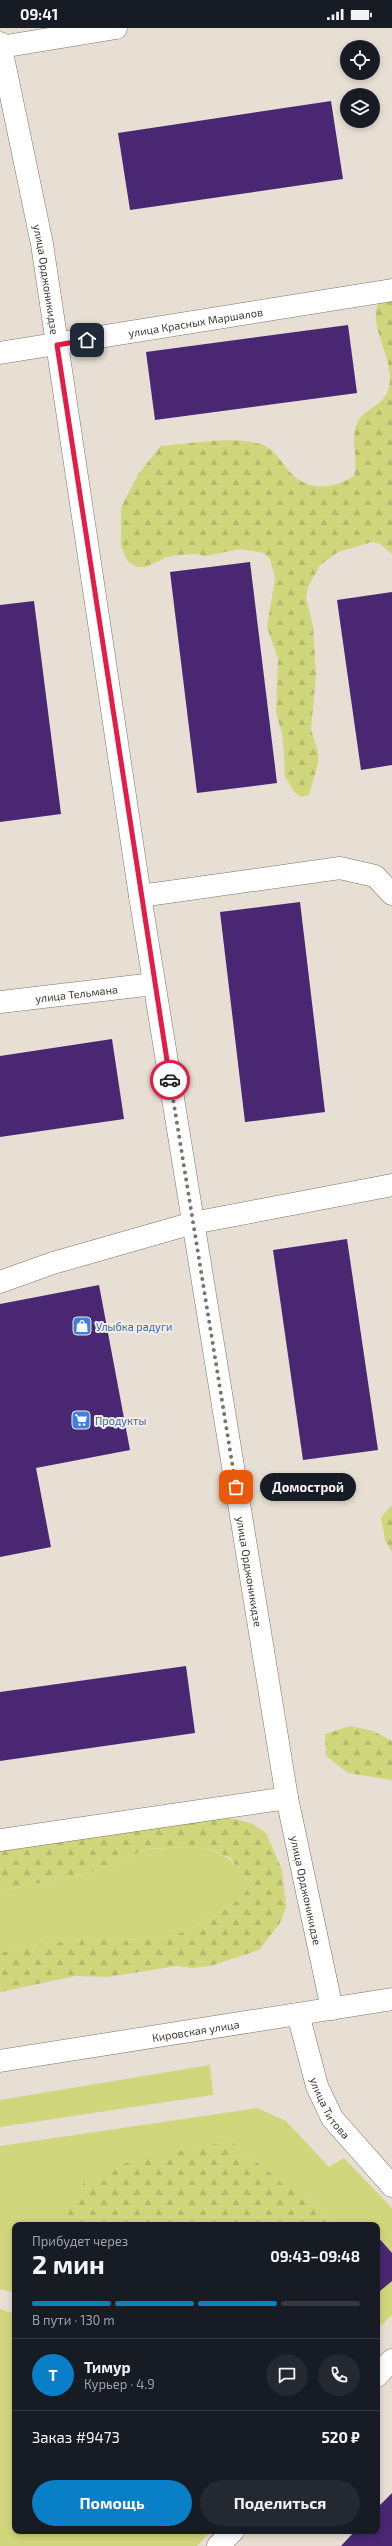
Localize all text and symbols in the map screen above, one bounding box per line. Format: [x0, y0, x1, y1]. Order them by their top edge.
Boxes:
text: 09:41 [20, 5, 58, 23]
map controls [340, 40, 380, 128]
button: locate [340, 40, 380, 80]
button: layers [340, 88, 380, 128]
street label: улица Орджоникидзе [31, 223, 62, 335]
street label: улица Красных Маршалов [127, 304, 264, 340]
pin [70, 323, 104, 357]
icon: home [76, 329, 98, 351]
street label: улица Тельмана [34, 982, 118, 1005]
courier [150, 1060, 190, 1100]
icon: car [159, 1069, 181, 1091]
shop icon: Улыбка радуги [71, 1315, 93, 1337]
place label: Улыбка радуги [96, 1320, 172, 1334]
supermarket icon: Продукты [70, 1409, 92, 1431]
place label: Продукты [95, 1414, 146, 1428]
pin [219, 1470, 253, 1504]
callout: Домострой [260, 1473, 356, 1501]
icon: bag [225, 1476, 247, 1498]
text: Домострой [272, 1479, 344, 1495]
street label: улица Орджоникидзе [234, 1515, 265, 1628]
street label: улица Орджоникидзе [288, 1834, 325, 1946]
street label: Кировская улица [151, 2017, 240, 2043]
street label: улица Титова [307, 2076, 353, 2141]
text: Прибудет через [32, 2233, 128, 2249]
text: 09:43–09:48 [270, 2247, 360, 2265]
text: 2 мин [32, 2248, 105, 2279]
text: В пути · 130 m [32, 2312, 115, 2328]
button: chat [266, 2354, 308, 2396]
button: phone [318, 2354, 360, 2396]
text: Тимур [84, 2358, 130, 2376]
text: Т [48, 2366, 58, 2384]
text: Курьер · 4.9 [84, 2376, 155, 2392]
text: Заказ #9473 [32, 2428, 120, 2446]
text: 520 ₽ [321, 2428, 360, 2446]
button: Помощь [32, 2480, 192, 2526]
button: Поделиться [200, 2480, 360, 2526]

